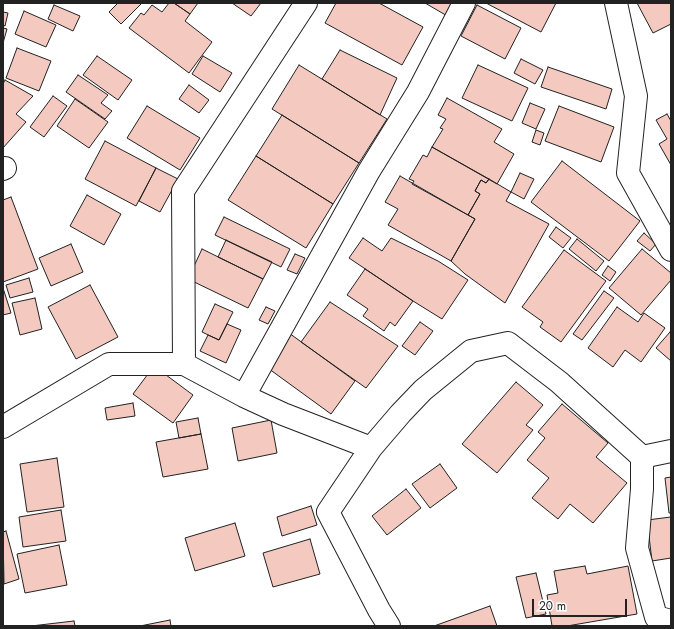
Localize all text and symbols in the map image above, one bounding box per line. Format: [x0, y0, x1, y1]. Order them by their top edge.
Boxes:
scale bar [534, 591, 629, 617]
text: 20 m [539, 597, 566, 615]

